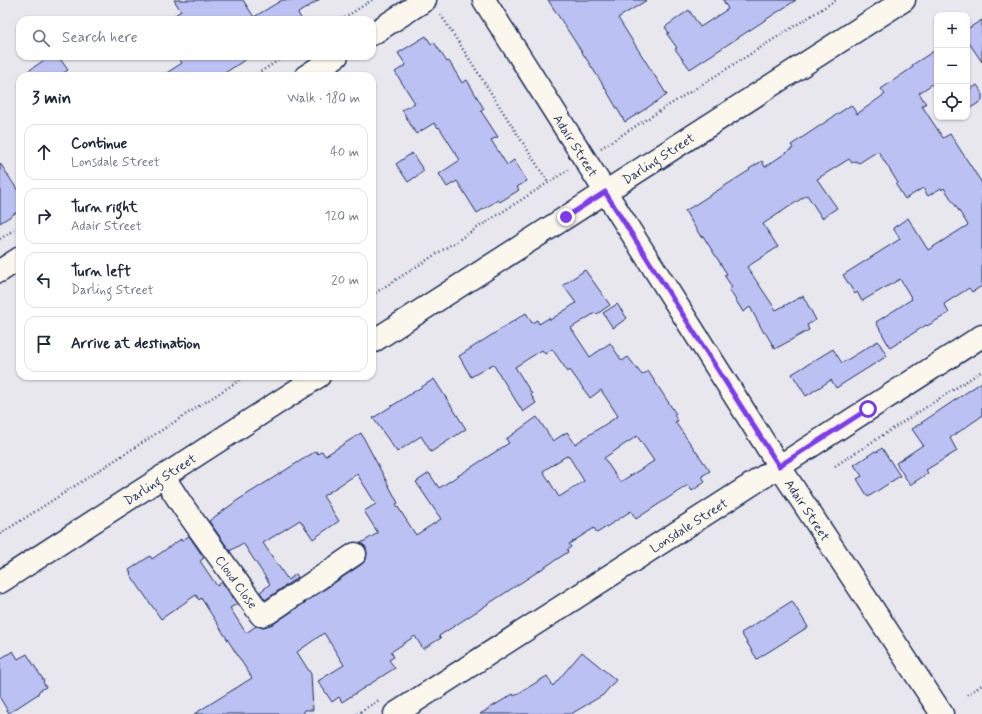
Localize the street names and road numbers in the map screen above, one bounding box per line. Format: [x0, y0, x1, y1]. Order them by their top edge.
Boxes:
street label: Adair Street [549, 112, 601, 181]
street label: Darling Street [619, 130, 698, 189]
street label: Darling Street [121, 451, 200, 510]
street label: Adair Street [780, 476, 833, 545]
street label: Lonsdale Street [647, 495, 731, 558]
street label: Cloud Close [211, 552, 261, 613]

